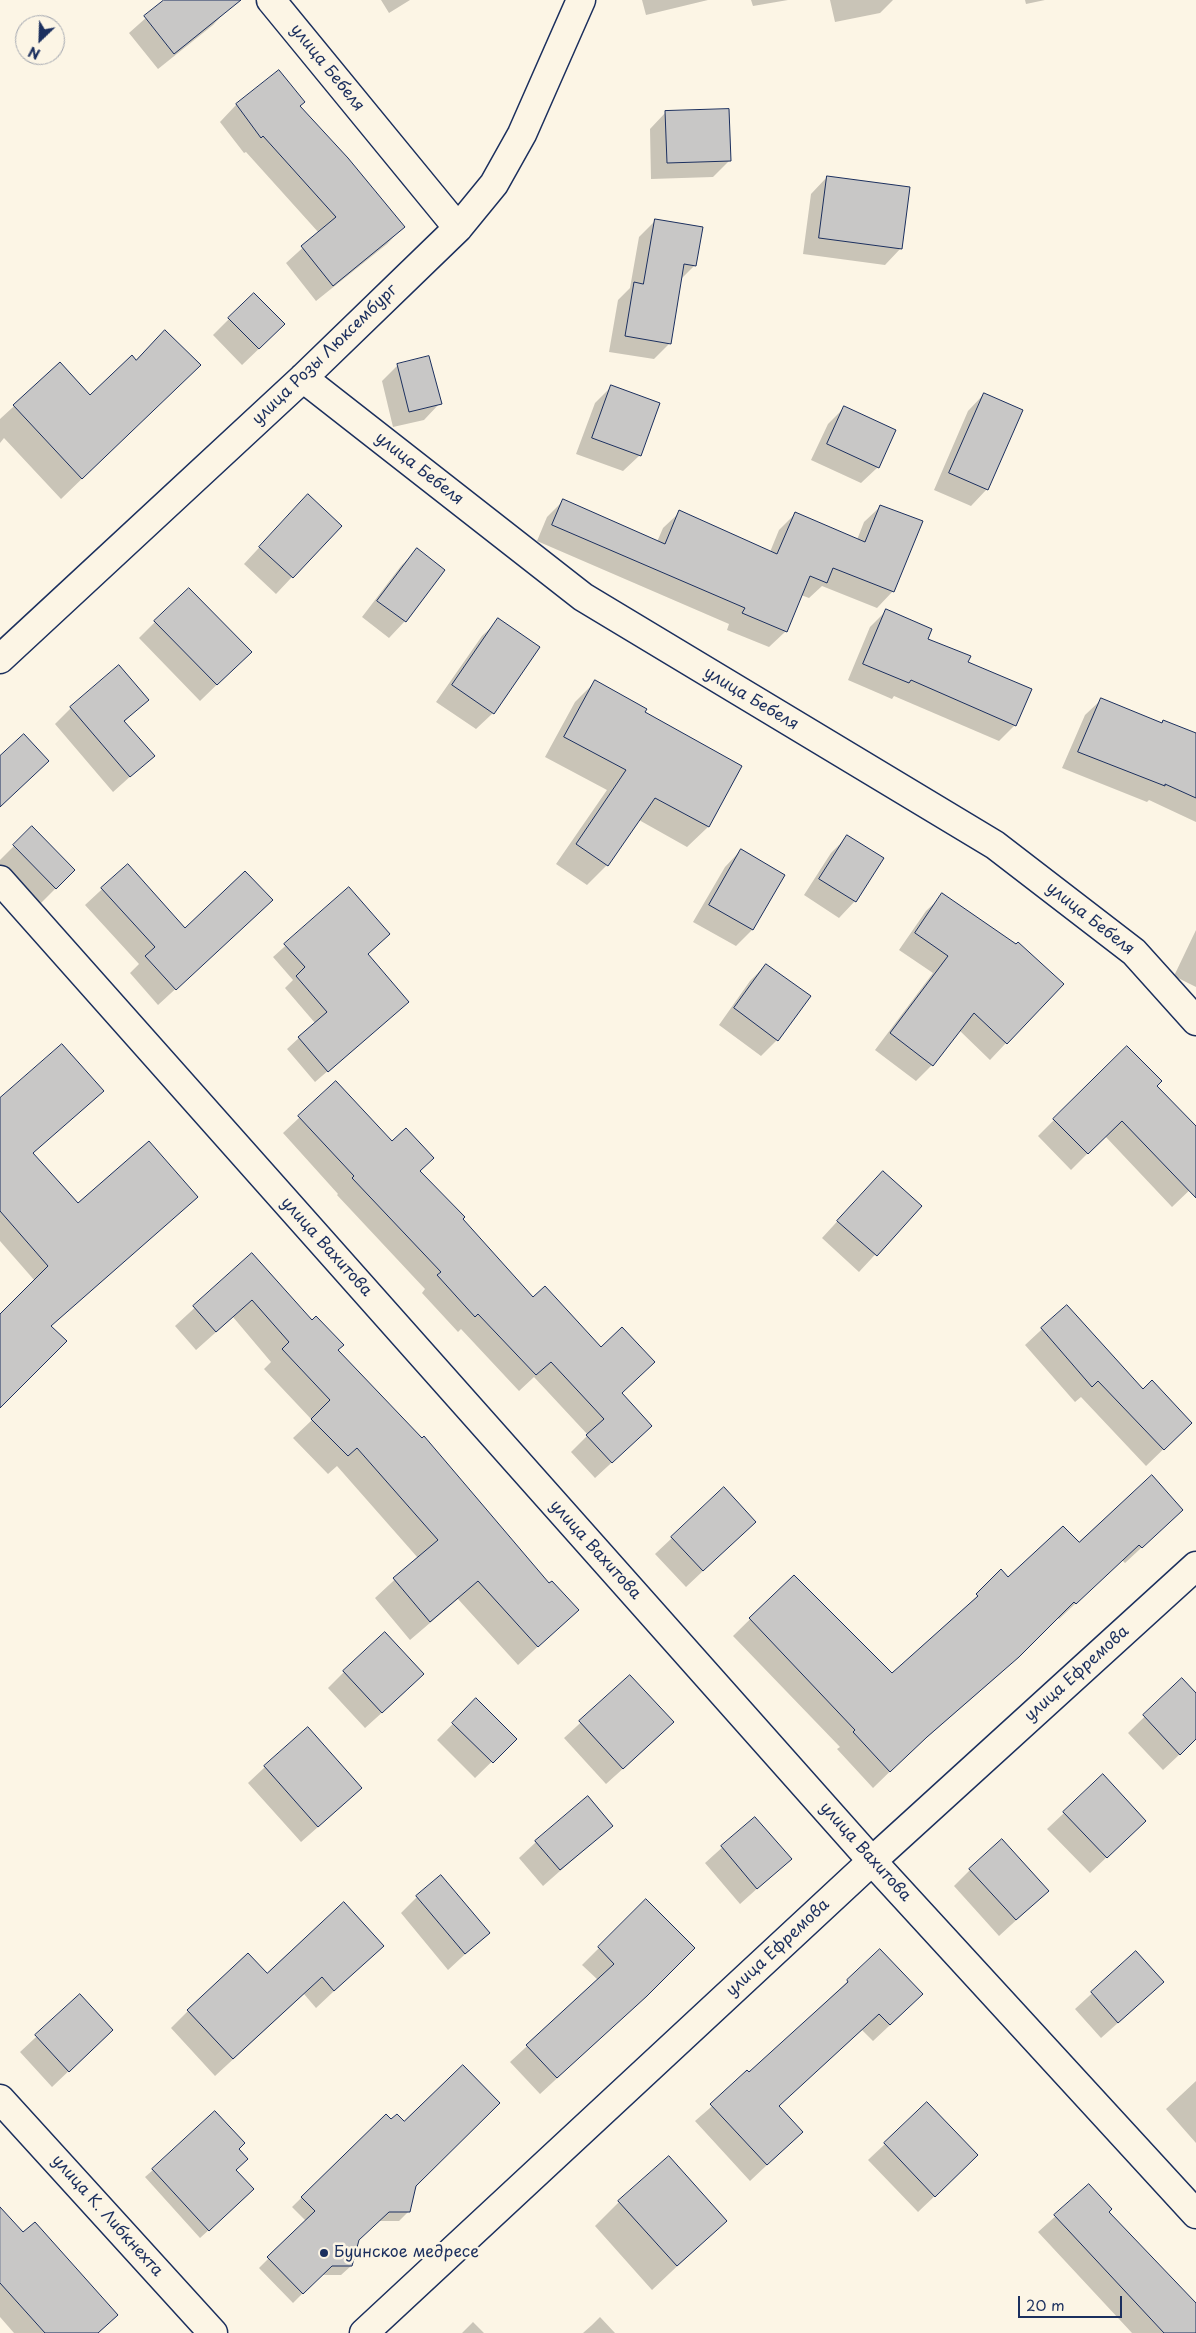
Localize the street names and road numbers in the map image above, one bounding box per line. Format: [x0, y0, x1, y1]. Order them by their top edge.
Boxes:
street label: улица Бебеля [286, 20, 368, 116]
street label: улица Розы Люксембург [249, 281, 401, 429]
street label: улица Бебеля [371, 429, 467, 509]
street label: улица Бебеля [700, 663, 802, 735]
street label: улица Бебеля [1042, 879, 1138, 959]
street label: улица Вахитова [276, 1193, 376, 1301]
street label: улица Вахитова [545, 1496, 645, 1604]
street label: улица Ефремова [1021, 1622, 1133, 1726]
street label: улица Вахитова [815, 1798, 915, 1906]
street label: улица Ефремова [722, 1895, 834, 2001]
street label: улица К. Либкнехта [47, 2151, 167, 2281]

